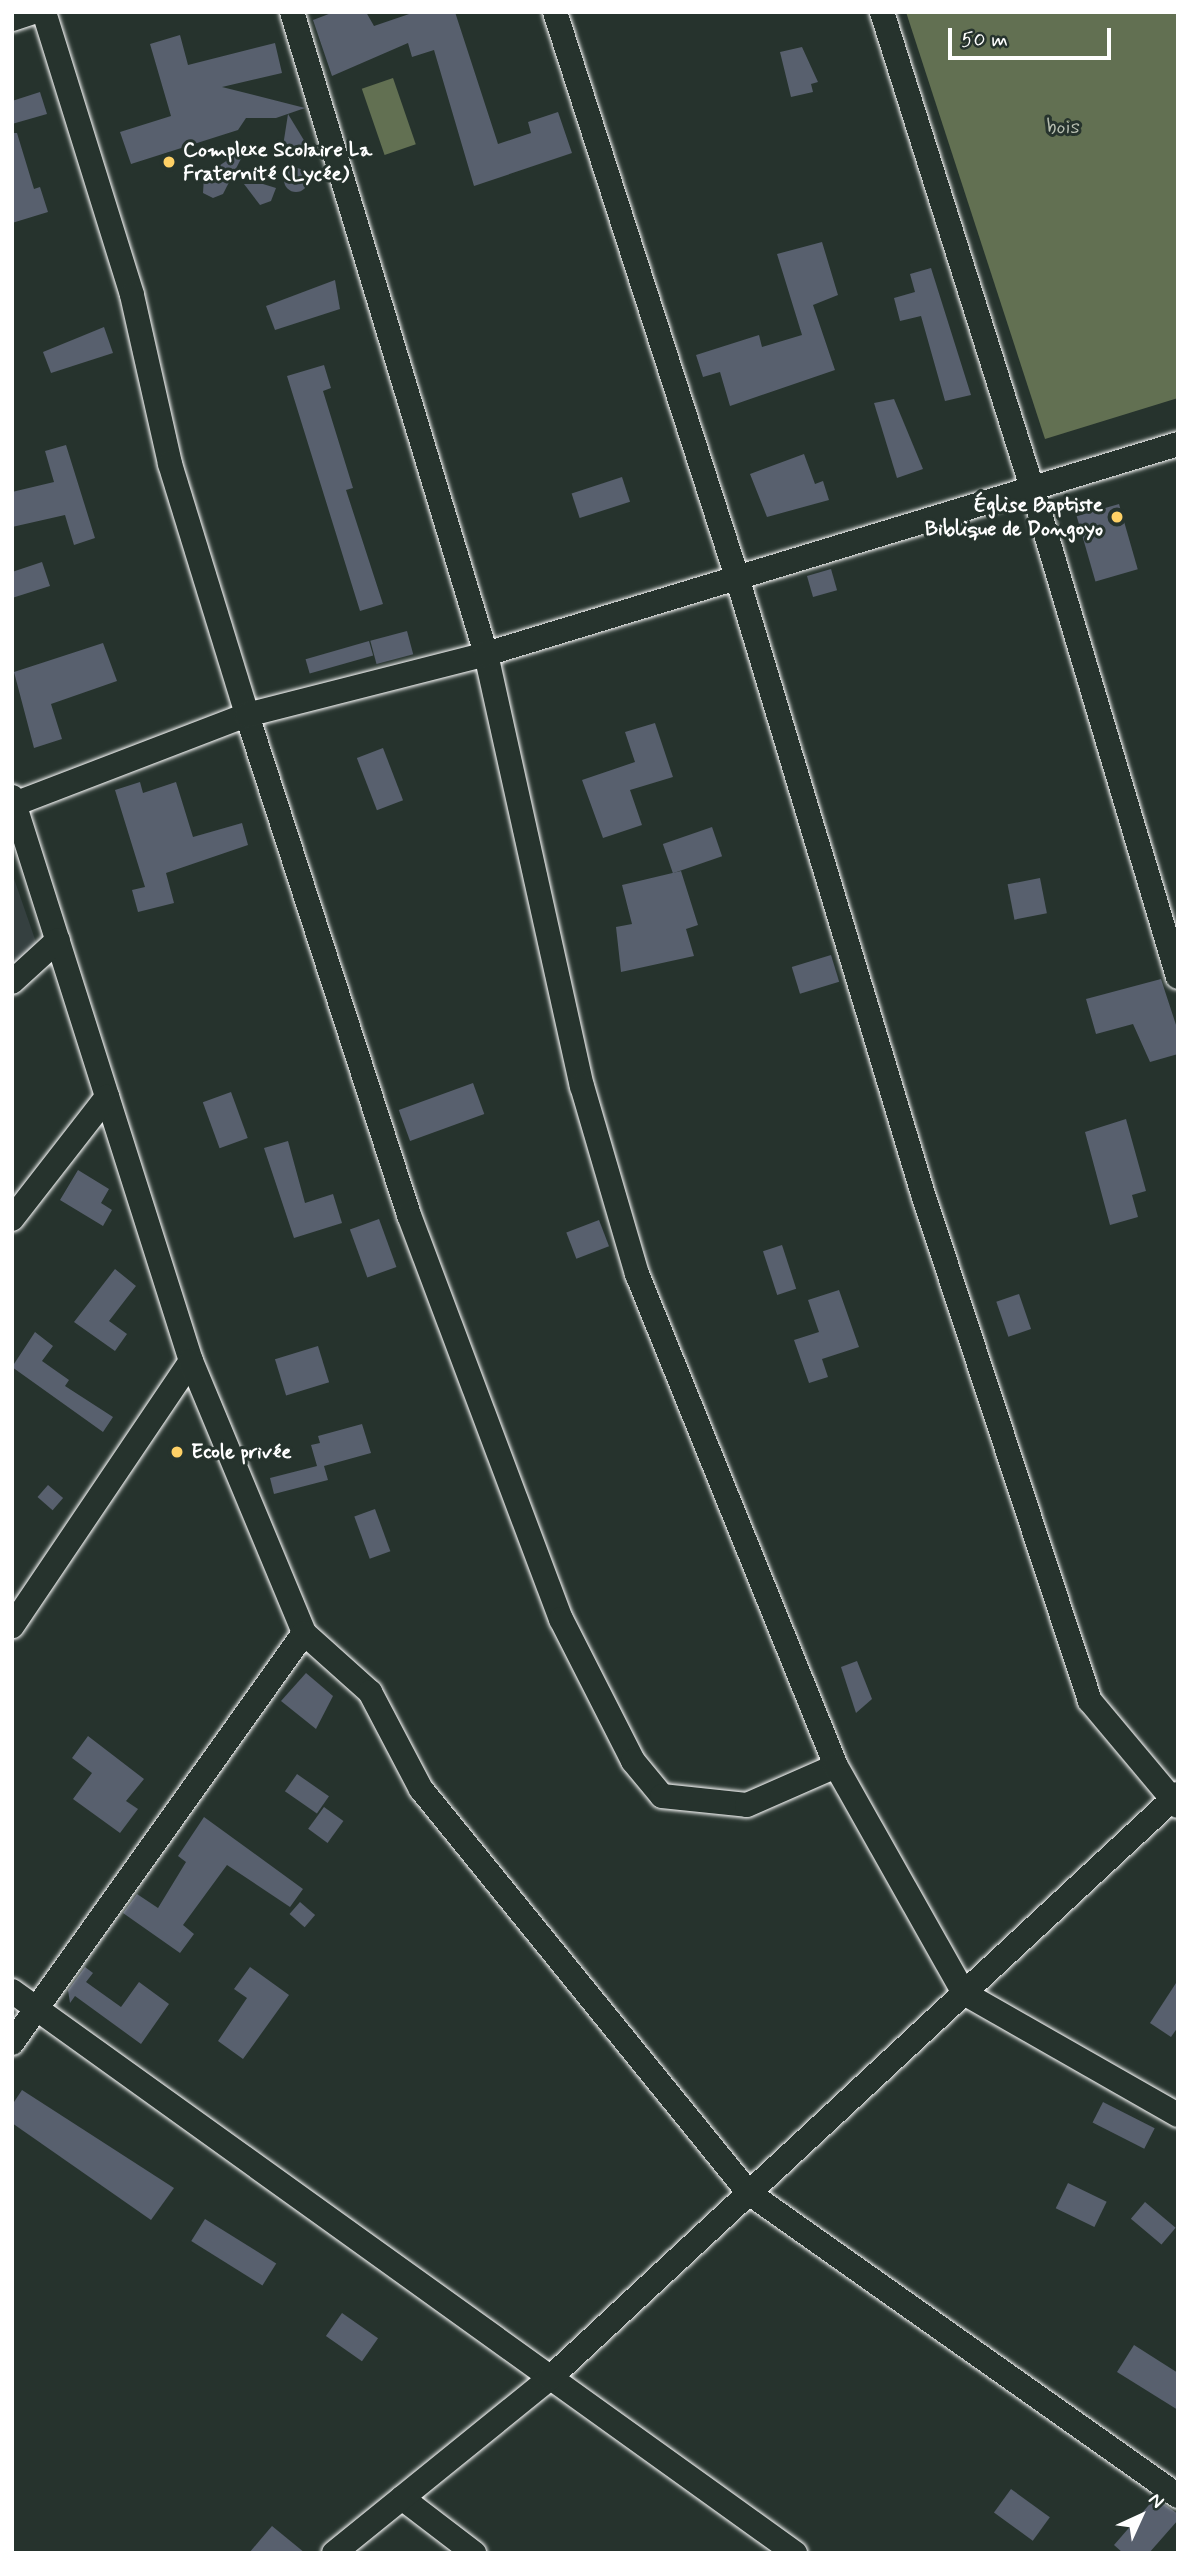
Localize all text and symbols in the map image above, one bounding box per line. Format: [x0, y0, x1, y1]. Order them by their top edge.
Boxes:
scale bar [952, 14, 1115, 58]
text: 50 m [961, 26, 1008, 54]
park label: bois [1046, 114, 1080, 140]
place label: Complexe Scolaire La Fraternité (Lycée) [183, 137, 371, 187]
marker: Complexe Scolaire La Fraternité (Lycée) [161, 154, 177, 170]
place label: Église Baptiste Biblique de Dongoyo [928, 492, 1103, 542]
marker: Église Baptiste Biblique de Dongoyo [1109, 509, 1125, 525]
place label: Ecole privée [191, 1439, 291, 1465]
marker: Ecole privée [169, 1444, 185, 1460]
north arrow [1106, 2481, 1176, 2551]
text: N [1143, 2487, 1170, 2514]

